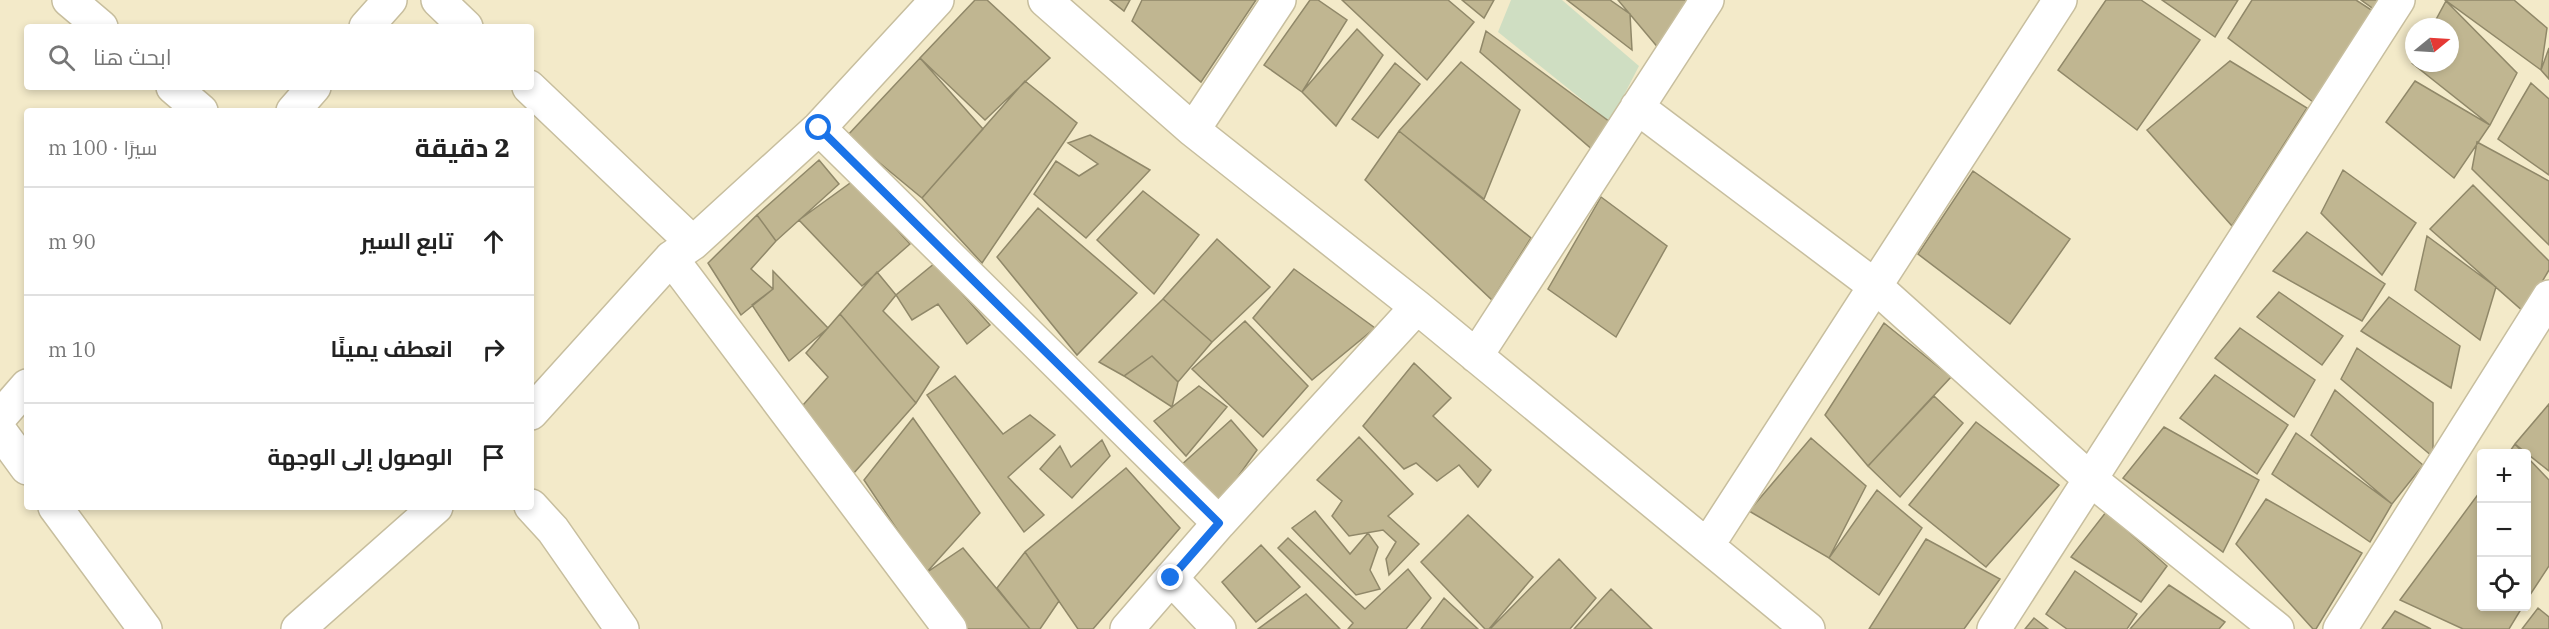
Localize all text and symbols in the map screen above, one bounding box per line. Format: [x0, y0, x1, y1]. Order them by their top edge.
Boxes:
north arrow [2405, 18, 2459, 72]
search box [24, 24, 534, 90]
icon: search [45, 41, 78, 74]
text: ابحث هنا [93, 42, 172, 71]
route start [805, 114, 831, 140]
text: 2 دقيقة [415, 130, 510, 164]
text: سيرًا · 100 m [48, 134, 157, 161]
icon: ahead [477, 225, 510, 258]
text: تابع السير [360, 226, 453, 255]
text: 90 m [48, 228, 96, 255]
icon: right [477, 333, 510, 366]
text: انعطف يمينًا [331, 334, 453, 363]
text: 10 m [48, 336, 96, 363]
icon: arrive [477, 441, 510, 474]
text: الوصول إلى الوجهة [268, 442, 453, 471]
map controls [2477, 449, 2531, 611]
button: + [2477, 449, 2531, 503]
button: − [2477, 503, 2531, 557]
button: locate [2477, 557, 2531, 611]
route end [1157, 564, 1183, 590]

